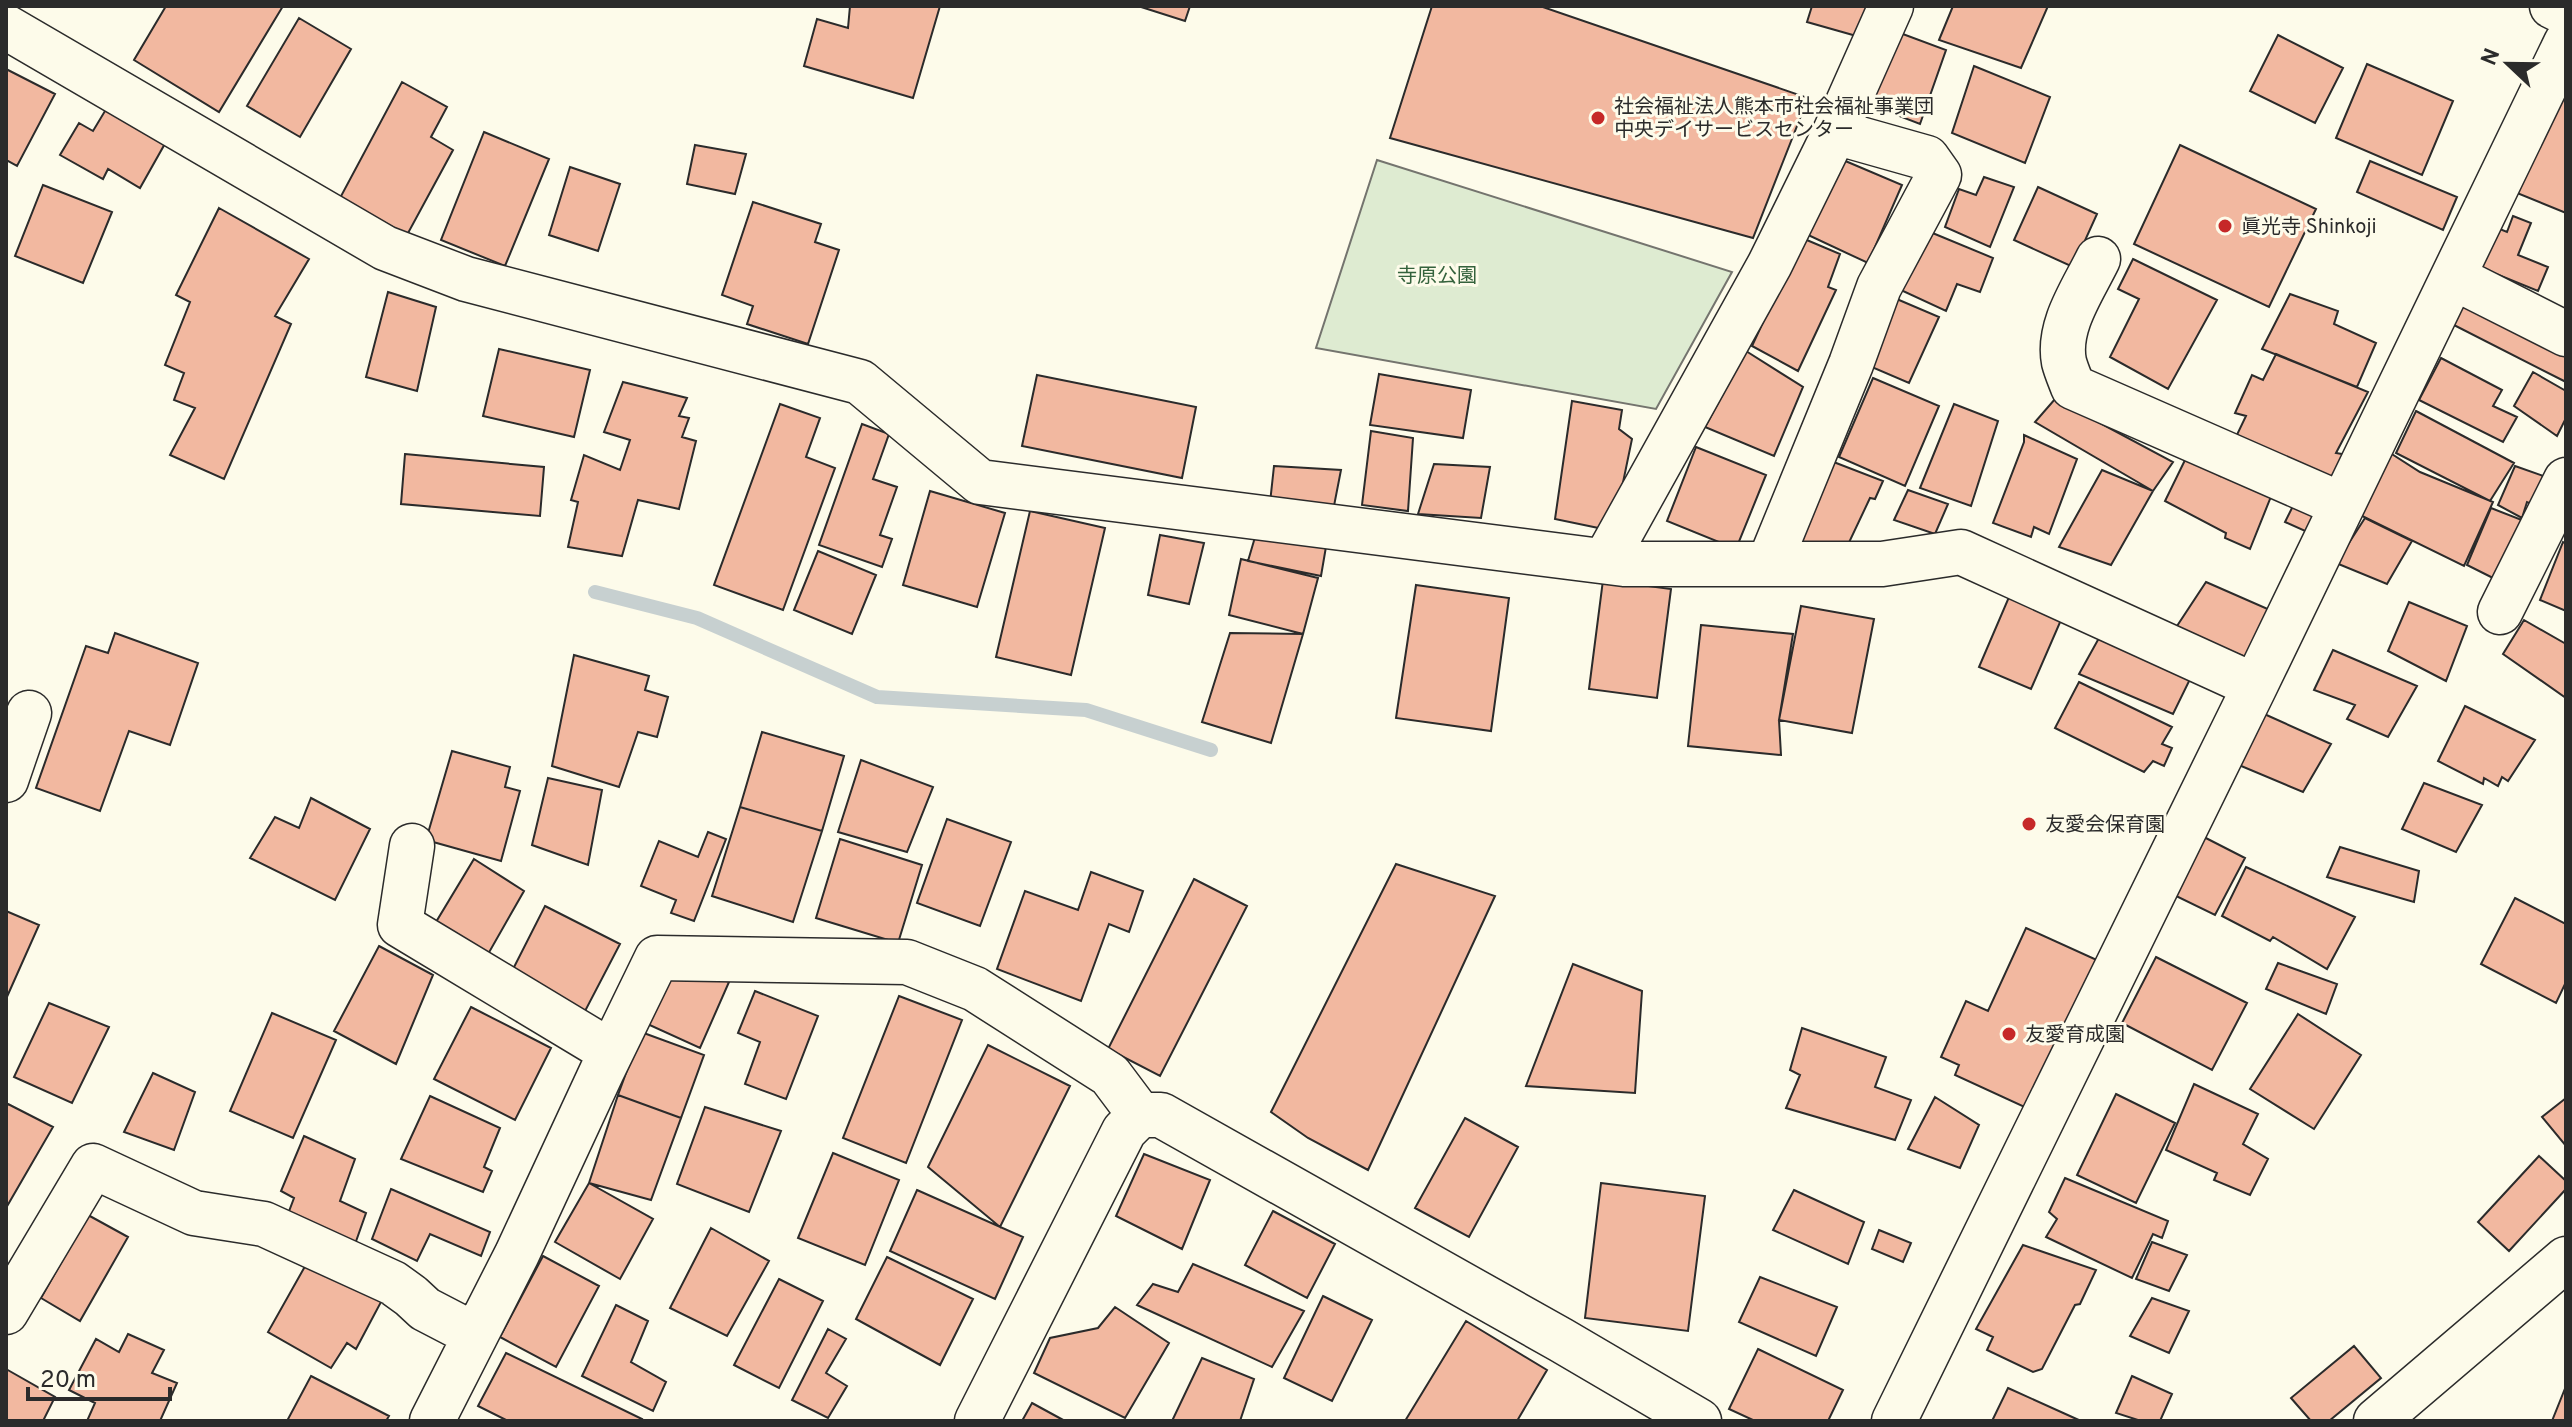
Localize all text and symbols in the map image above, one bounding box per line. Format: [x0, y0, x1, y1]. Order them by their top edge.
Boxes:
north arrow [2468, 24, 2548, 104]
text: N [2476, 45, 2507, 70]
place label: 社会福祉法人熊本市社会福祉事業団 中央デイサービスセンター [1614, 95, 1934, 144]
marker: 社会福祉法人熊本市社会福祉事業団 中央デイサービスセンター [1589, 109, 1607, 127]
place label: 眞光寺 Shinkoji [2241, 215, 2377, 241]
marker: 眞光寺 Shinkoji [2216, 217, 2234, 235]
park label: 寺原公園 [1397, 264, 1477, 290]
place label: 友愛会保育園 [2045, 813, 2165, 839]
marker: 友愛会保育園 [2020, 815, 2038, 833]
place label: 友愛育成園 [2025, 1023, 2125, 1049]
marker: 友愛育成園 [2000, 1025, 2018, 1043]
scale bar [28, 1351, 170, 1401]
text: 20 m [40, 1366, 96, 1396]

